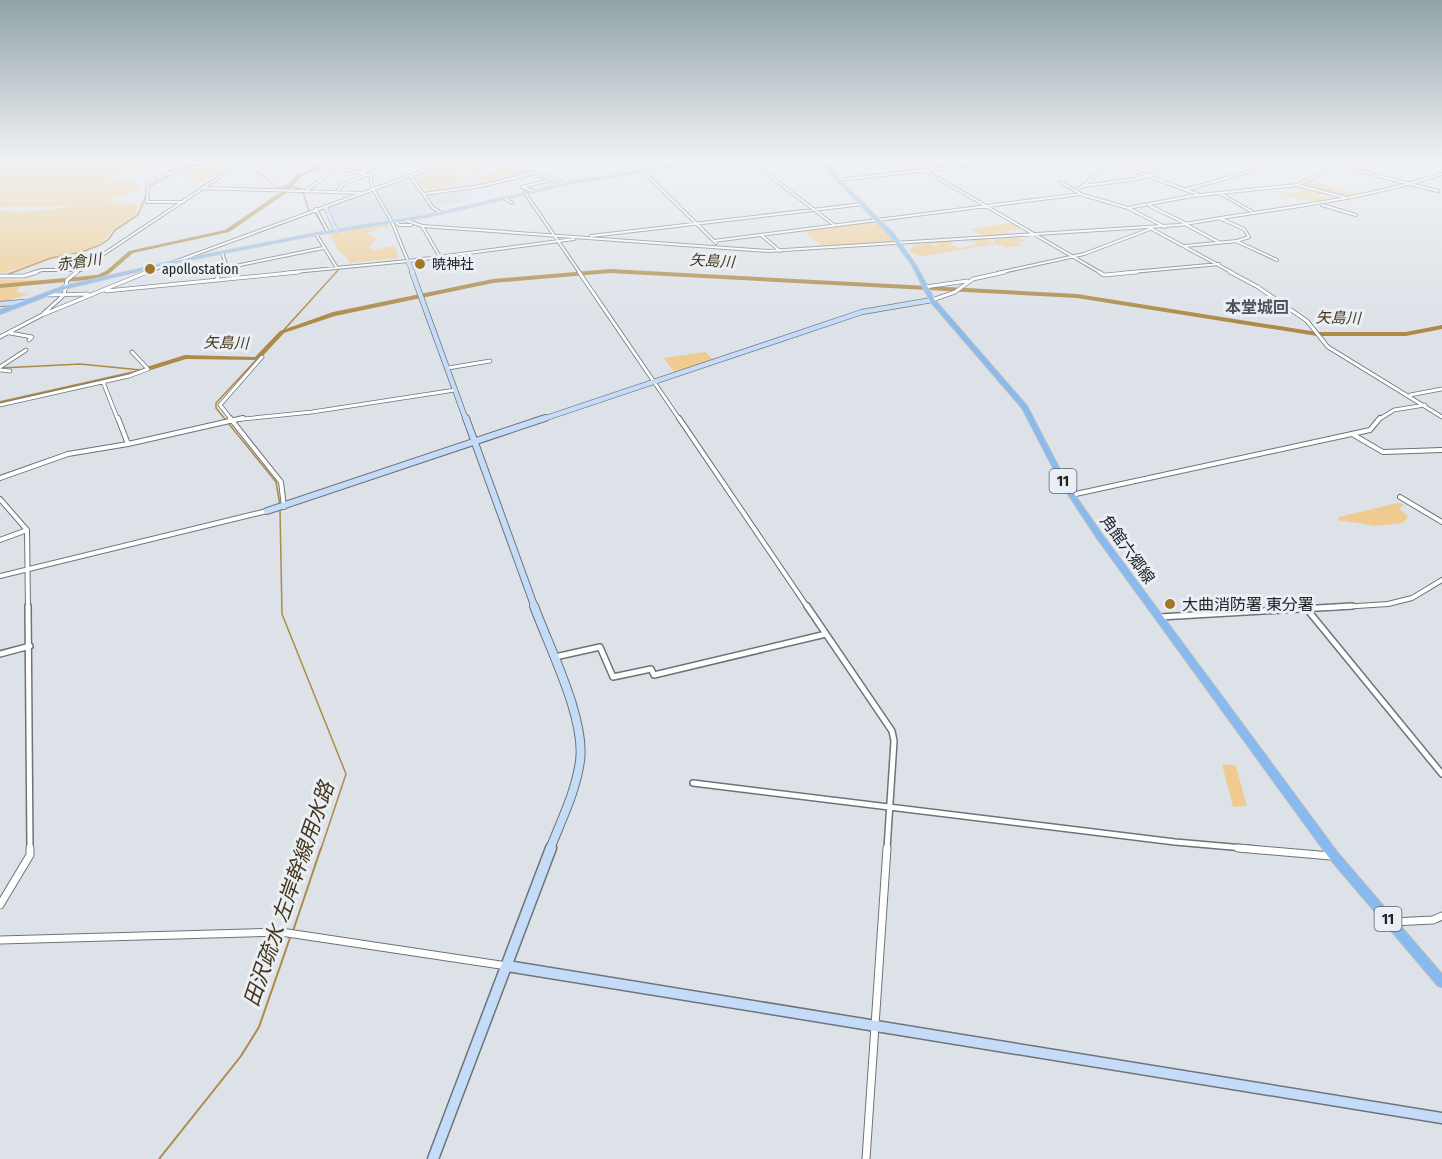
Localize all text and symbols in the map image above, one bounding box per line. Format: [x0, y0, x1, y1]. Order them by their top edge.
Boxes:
water label: 赤倉川 [55, 250, 105, 274]
water label: 矢島川 [689, 251, 737, 271]
place label: 暁神社 [432, 256, 474, 273]
marker: 暁神社 [413, 257, 427, 271]
place label: apollostation [162, 261, 239, 278]
marker: apollostation [143, 262, 157, 276]
district label: 本堂城回 [1225, 298, 1289, 317]
water label: 矢島川 [1315, 309, 1363, 327]
water label: 矢島川 [203, 334, 251, 352]
road number: 11 [1050, 469, 1076, 493]
street label: 角館六郷線 [1096, 511, 1159, 587]
place label: 大曲消防署 東分署 [1182, 595, 1314, 614]
marker: 大曲消防署 東分署 [1163, 597, 1177, 611]
water label: 田沢疏水 左岸幹線用水路 [238, 776, 340, 1010]
road number: 11 [1374, 907, 1402, 931]

